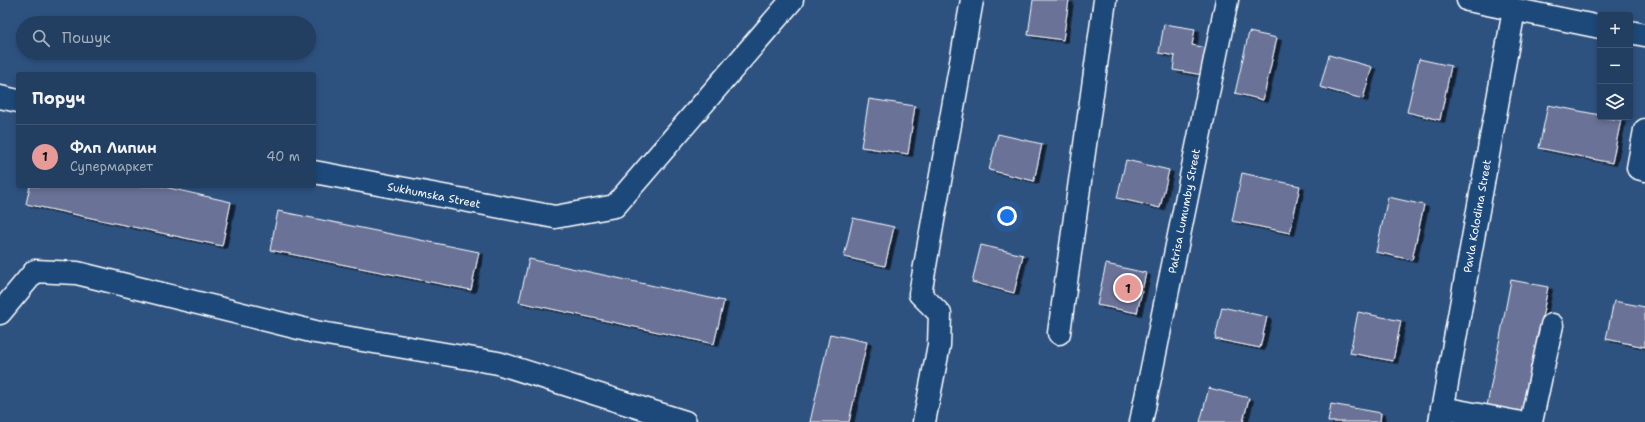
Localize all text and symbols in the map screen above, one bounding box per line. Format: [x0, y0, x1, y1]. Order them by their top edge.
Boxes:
map controls [1597, 12, 1633, 120]
button: + [1597, 12, 1633, 48]
search box [16, 16, 316, 60]
icon: search [30, 27, 52, 49]
text: Пошук [62, 28, 111, 48]
button: − [1597, 48, 1633, 84]
button: layers [1597, 84, 1633, 120]
text: Поруч [32, 87, 85, 109]
text: Флп Липин [70, 138, 157, 158]
street label: Patrisa Lumumby Street [1165, 147, 1204, 275]
text: 1 [42, 148, 48, 165]
text: 40 m [266, 148, 300, 165]
text: Супермаркет [70, 158, 153, 175]
street label: Pavla Kolodina Street [1460, 158, 1495, 274]
street label: Sukhumska Street [386, 179, 482, 212]
your location [997, 206, 1017, 226]
pin: 1 [1115, 273, 1141, 303]

